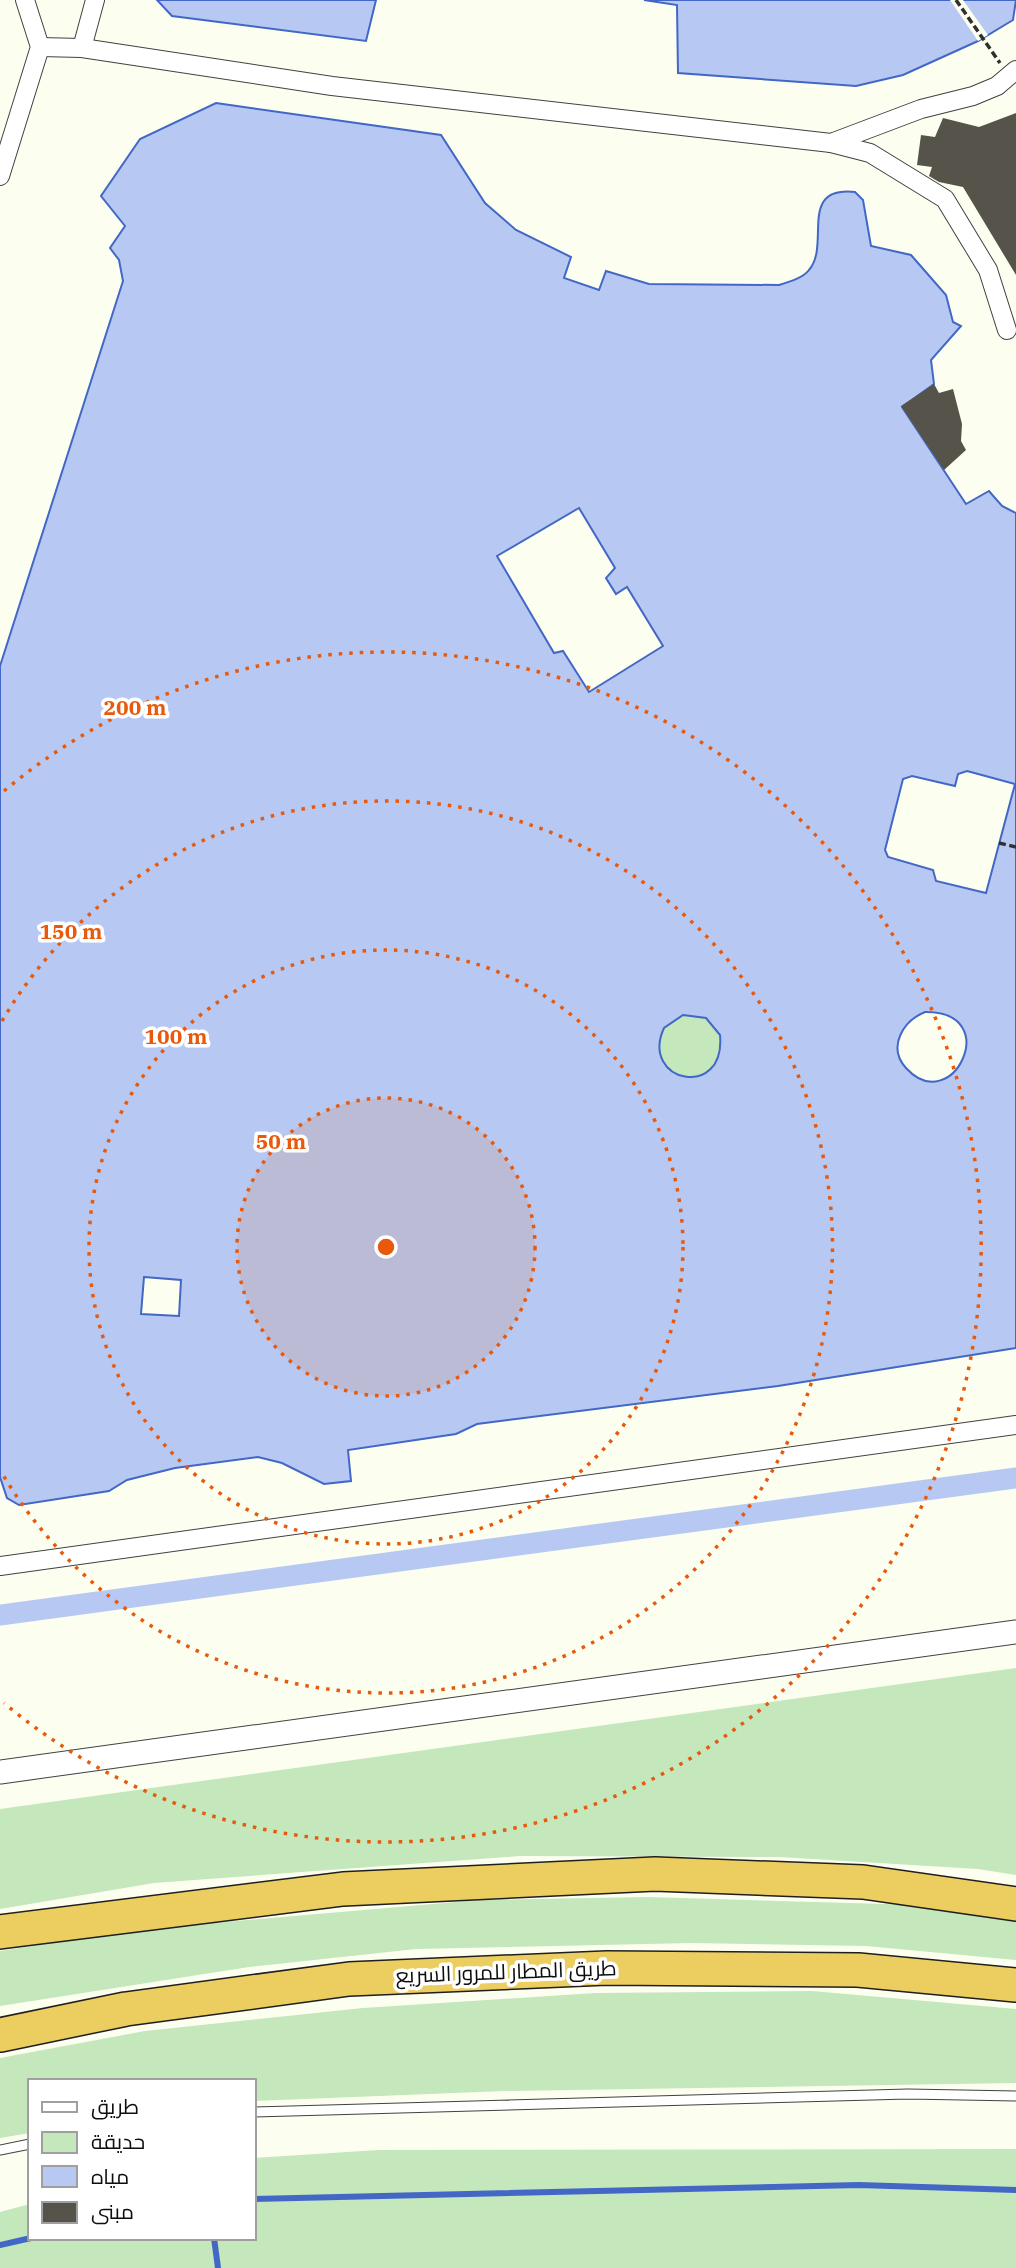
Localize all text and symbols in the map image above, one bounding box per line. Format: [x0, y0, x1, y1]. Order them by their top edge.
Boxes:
text: 200 m [103, 693, 167, 721]
text: 150 m [39, 917, 103, 945]
text: 100 m [144, 1022, 208, 1050]
text: 50 m [256, 1127, 306, 1155]
centre of rings [374, 1235, 398, 1259]
street label: طريق المطار للمرور السريع [395, 1953, 617, 1990]
legend [28, 2079, 256, 2240]
text: طريق [91, 2092, 139, 2120]
text: حديقة [91, 2127, 145, 2155]
text: مياه [91, 2162, 129, 2190]
text: مبنى [91, 2197, 134, 2225]

